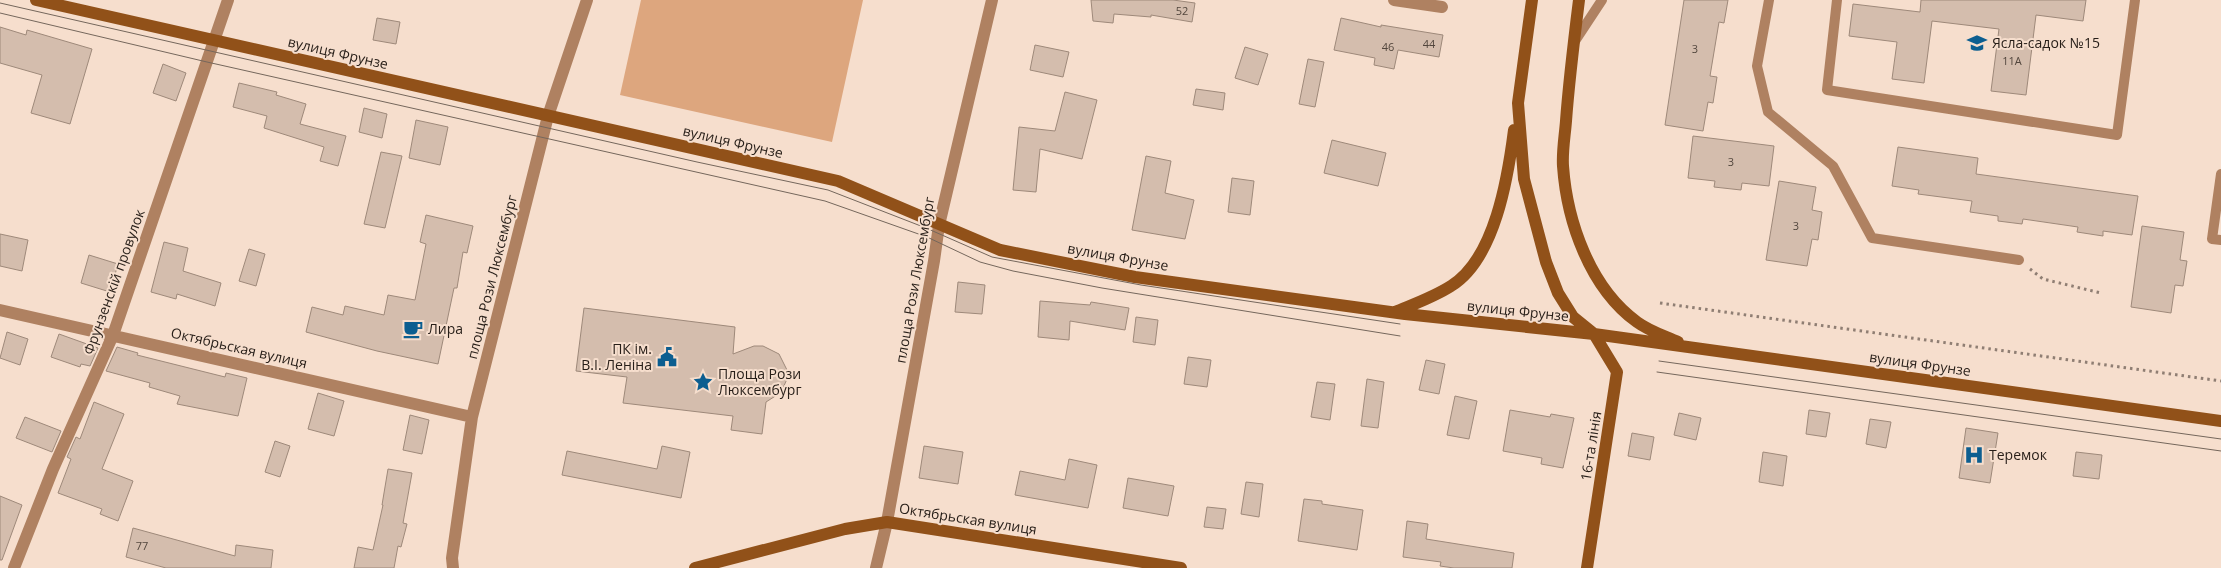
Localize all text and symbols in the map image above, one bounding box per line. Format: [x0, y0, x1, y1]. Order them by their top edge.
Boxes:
house number: 52 [1176, 3, 1188, 18]
street label: вулиця Фрунзе [286, 32, 390, 73]
school or university icon: Ясла-садок №15 [1966, 32, 1988, 54]
place label: Ясла-садок №15 [1992, 33, 2100, 52]
house number: 44 [1423, 36, 1436, 51]
house number: 46 [1382, 39, 1394, 54]
house number: 3 [1692, 41, 1698, 56]
house number: 11А [2002, 53, 2022, 68]
street label: вулиця Фрунзе [681, 121, 785, 162]
house number: 3 [1728, 154, 1734, 169]
street label: площа Рози Люксембург [462, 193, 521, 361]
street label: площа Рози Люксембург [891, 195, 939, 365]
street label: Фрунзенскій провулок [78, 206, 149, 357]
house number: 3 [1793, 218, 1799, 233]
street label: вулиця Фрунзе [1066, 238, 1170, 275]
street label: вулиця Фрунзе [1466, 296, 1570, 325]
cafe icon: Лира [402, 318, 424, 340]
place label: Лира [428, 319, 463, 338]
street label: Октябрьская вулиця [169, 323, 309, 372]
place label: ПК ім. В.І. Леніна [581, 339, 652, 374]
public building icon: ПК ім. В.І. Леніна [656, 346, 678, 368]
street label: вулиця Фрунзе [1868, 347, 1972, 380]
place label: Площа Рози Люксембург [718, 364, 801, 399]
place icon: Площа Рози Люксембург [692, 371, 714, 393]
street label: 16-та лінія [1576, 410, 1605, 482]
hospital icon: Теремок [1963, 444, 1985, 466]
place label: Теремок [1989, 445, 2048, 464]
street label: Октябрьская вулиця [898, 498, 1038, 539]
house number: 77 [136, 538, 148, 553]

